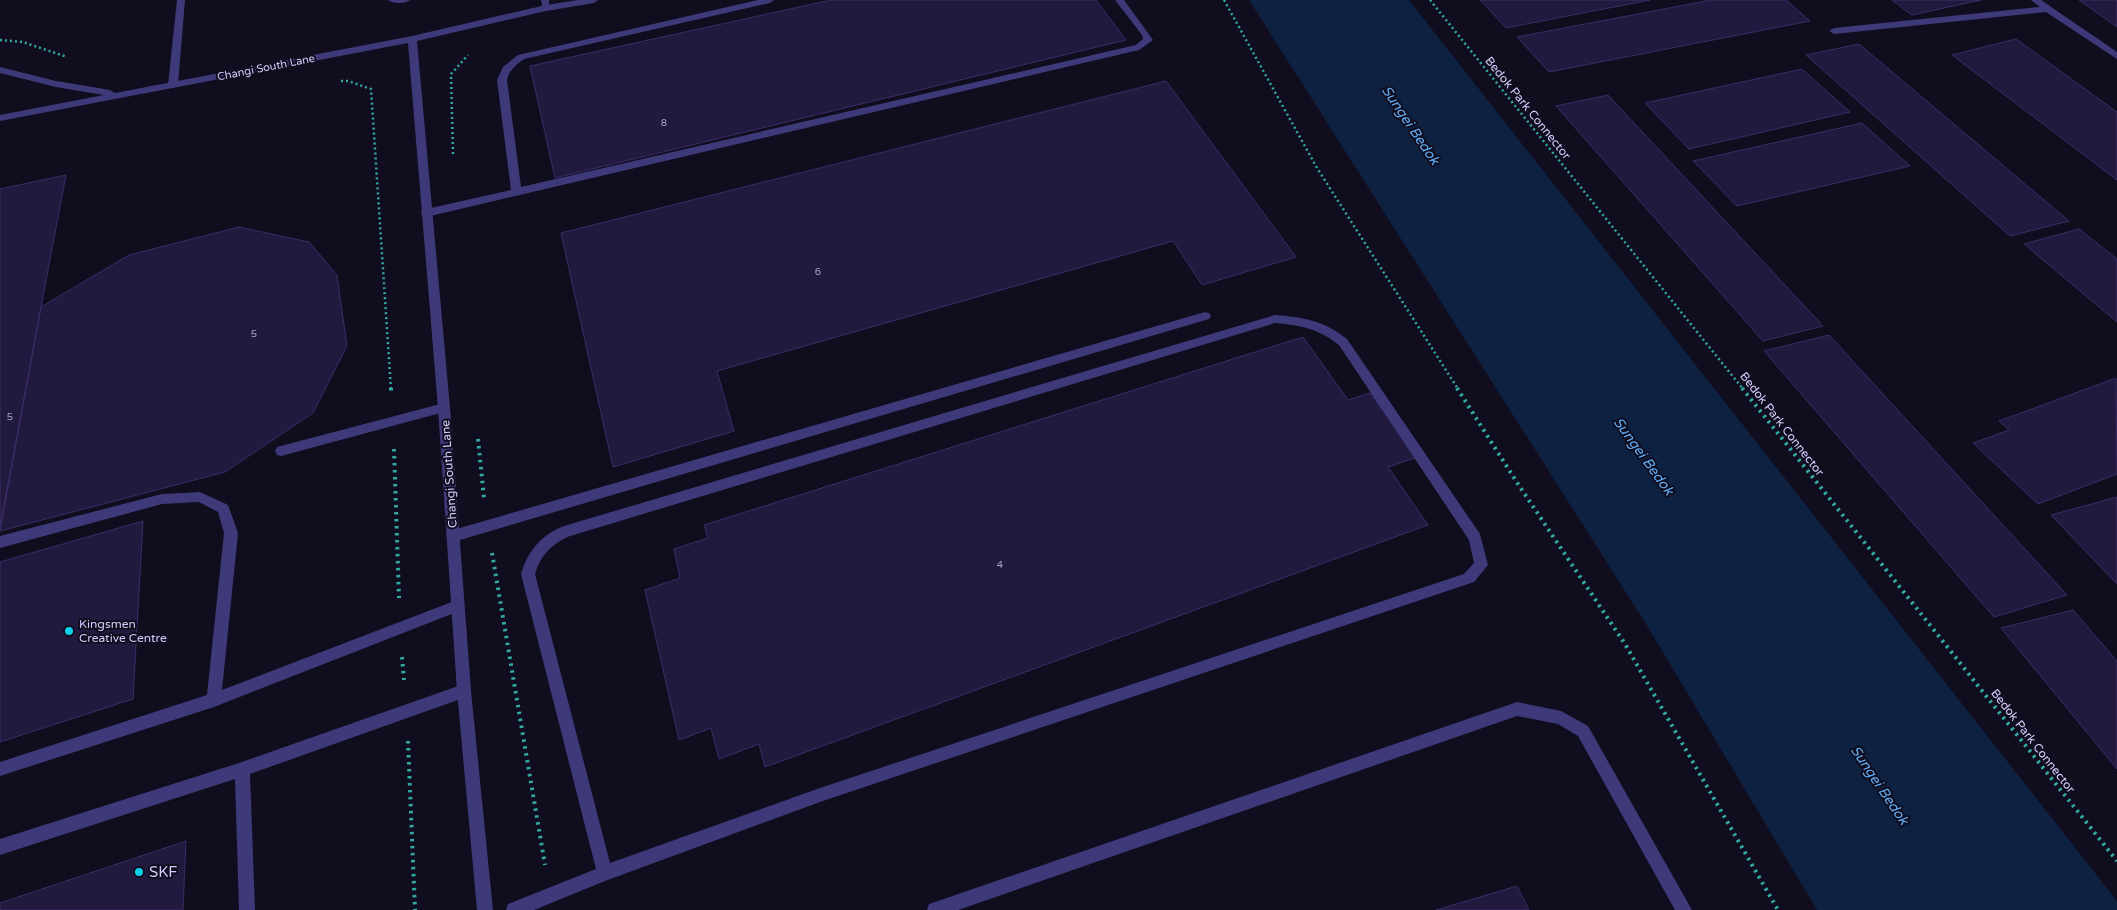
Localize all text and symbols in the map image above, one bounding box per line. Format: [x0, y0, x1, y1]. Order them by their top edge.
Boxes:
street label: Changi South Lane [216, 52, 316, 83]
street label: Bedok Park Connector [1482, 54, 1574, 162]
water label: Sungei Bedok [1378, 82, 1444, 169]
house number: 8 [661, 117, 667, 129]
house number: 6 [815, 266, 821, 278]
house number: 5 [251, 328, 257, 340]
street label: Bedok Park Connector [1737, 369, 1827, 479]
house number: 5 [7, 411, 13, 423]
water label: Sungei Bedok [1610, 414, 1678, 500]
street label: Changi South Lane [438, 419, 460, 528]
house number: 4 [997, 559, 1003, 571]
place label: Kingsmen Creative Centre [79, 617, 167, 645]
marker: Kingsmen Creative Centre [63, 625, 75, 637]
street label: Bedok Park Connector [1988, 686, 2078, 796]
water label: Sungei Bedok [1847, 742, 1913, 829]
place label: SKF [149, 863, 177, 881]
marker: SKF [133, 866, 145, 878]

